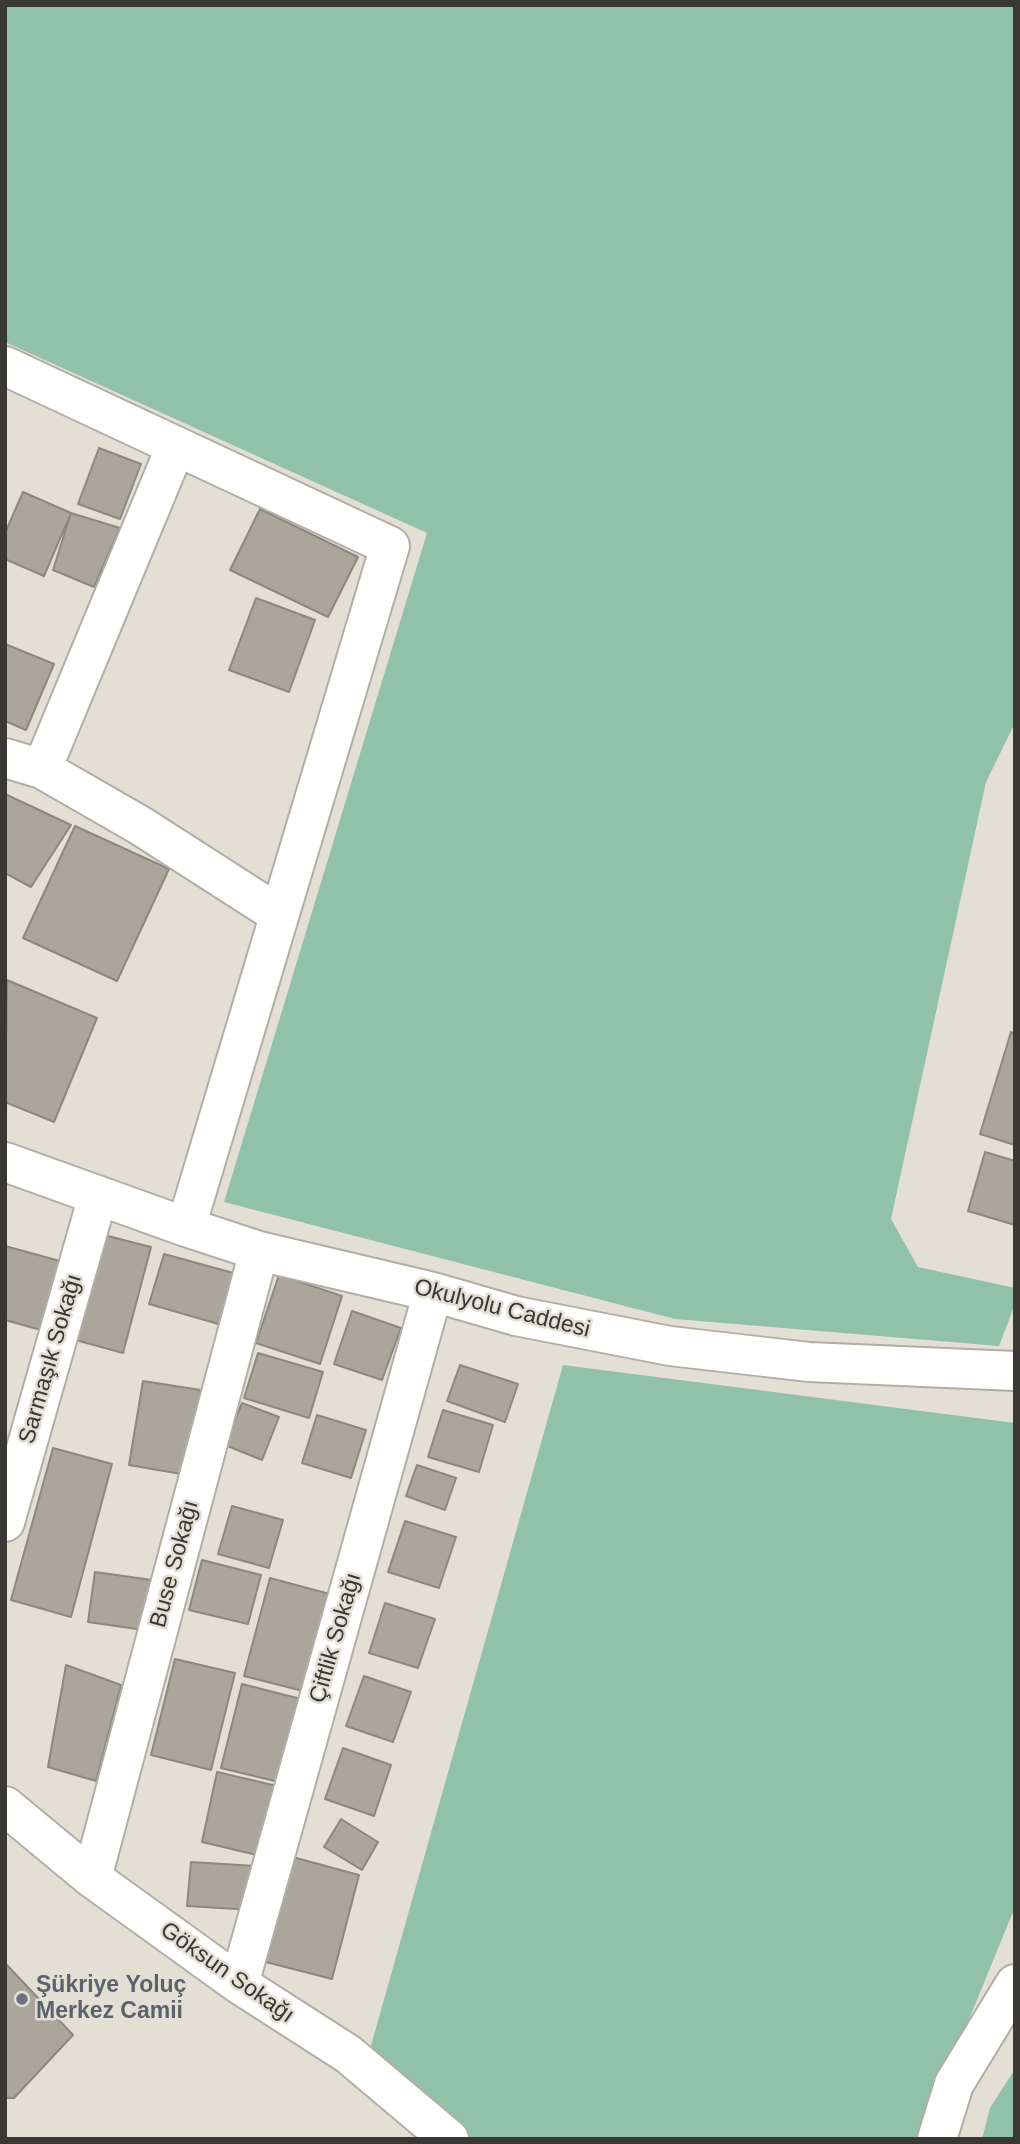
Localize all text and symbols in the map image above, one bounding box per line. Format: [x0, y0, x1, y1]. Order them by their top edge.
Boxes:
street label: Sarmaşık Sokağı [14, 1271, 88, 1447]
street label: Okulyolu Caddesi [411, 1274, 593, 1344]
street label: Buse Sokağı [145, 1497, 205, 1631]
street label: Çiftlik Sokağı [304, 1570, 368, 1706]
street label: Göksun Sokağı [155, 1917, 299, 2029]
place label: Şükriye Yoluç Merkez Camii [36, 1972, 186, 2026]
marker: Şükriye Yoluç Merkez Camii [14, 1991, 30, 2007]

